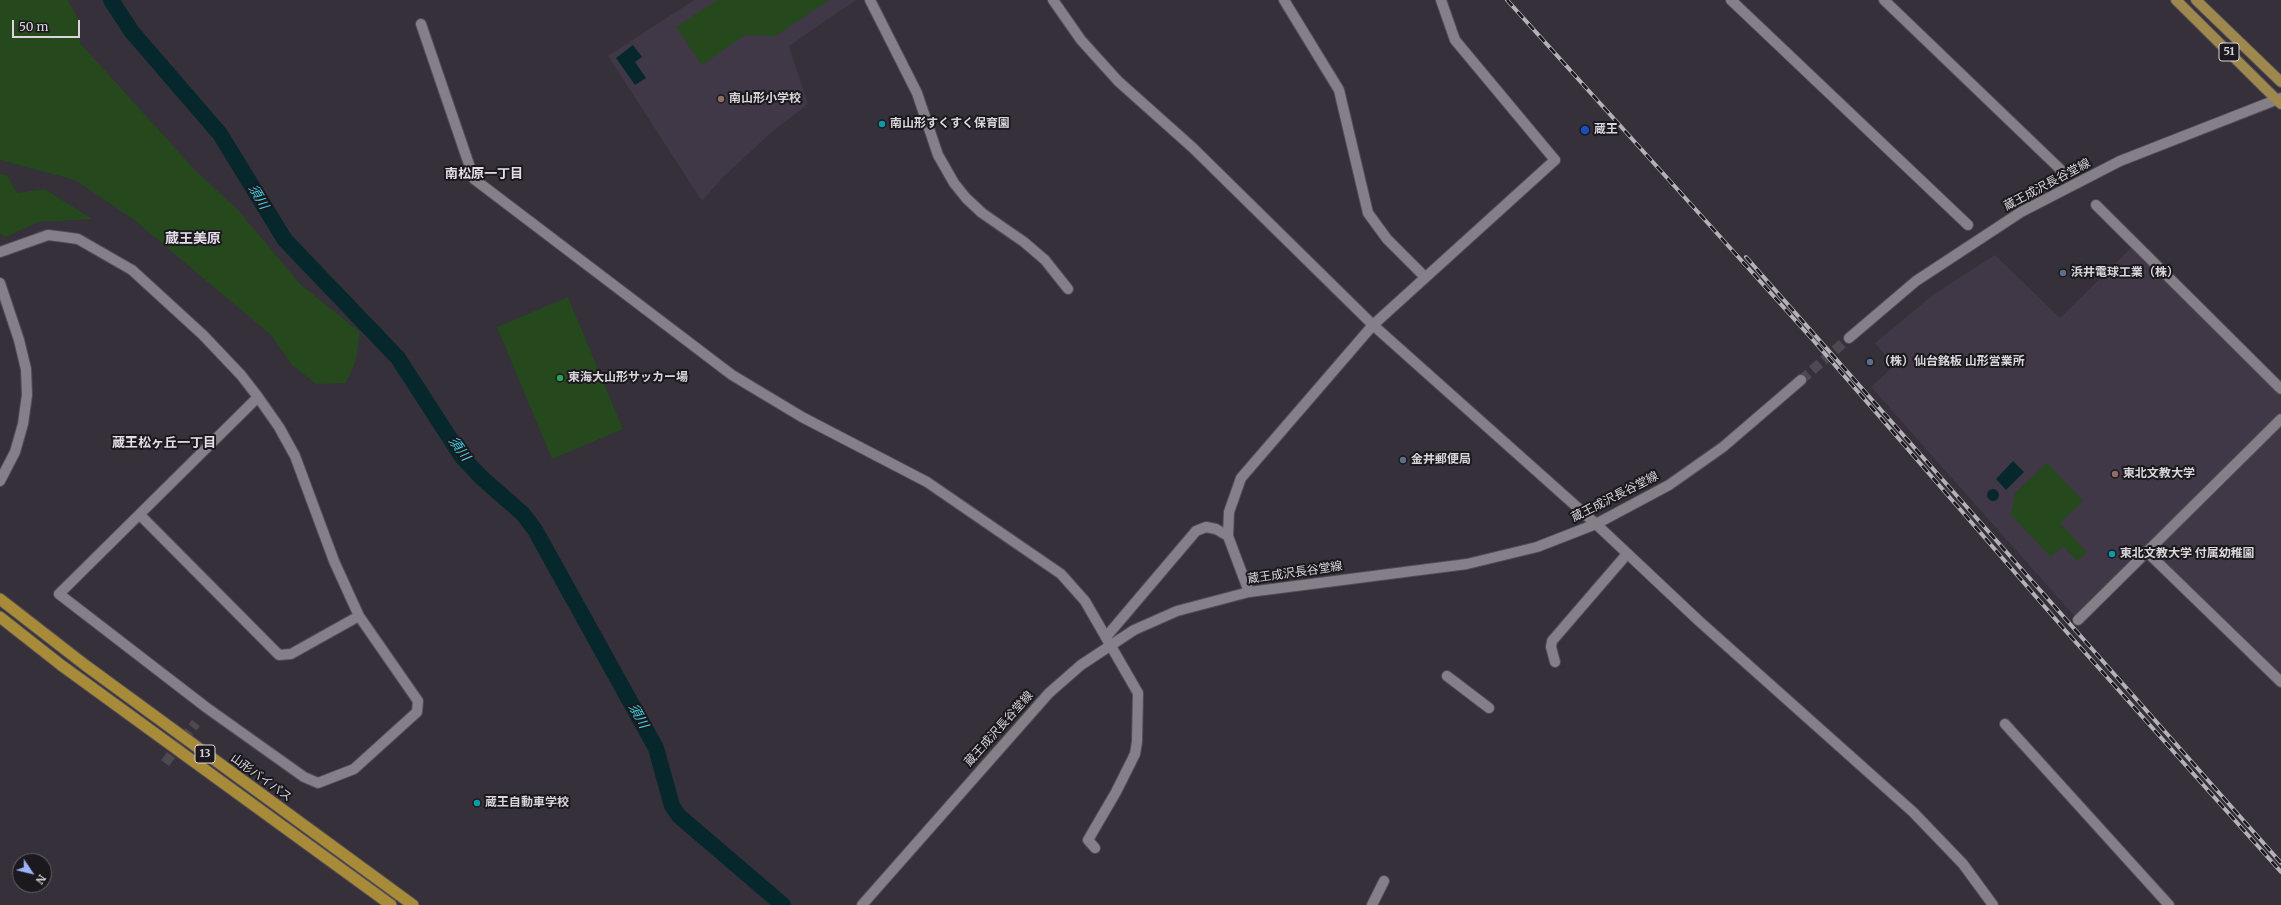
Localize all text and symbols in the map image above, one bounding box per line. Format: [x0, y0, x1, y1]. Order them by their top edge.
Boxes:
scale bar [14, 12, 82, 38]
text: 50 m [19, 19, 48, 34]
road number: 51 [2219, 43, 2239, 61]
place label: 南山形小学校 [729, 92, 801, 106]
marker: 南山形小学校 [716, 94, 726, 104]
place label: 南山形すくすく保育園 [890, 117, 1010, 131]
marker: 南山形すくすく保育園 [877, 119, 887, 129]
place label: 蔵王 [1594, 123, 1618, 137]
marker: 蔵王 [1579, 124, 1591, 136]
street label: 蔵王成沢長谷堂線 [2001, 156, 2093, 214]
district label: 南松原一丁目 [445, 166, 523, 182]
water label: 須川 [245, 182, 271, 212]
district label: 蔵王美原 [165, 231, 221, 247]
place label: 浜井電球工業（株） [2071, 266, 2179, 280]
marker: 浜井電球工業（株） [2058, 268, 2068, 278]
place label: （株）仙台銘板 山形営業所 [1878, 355, 2025, 369]
marker: （株）仙台銘板 山形営業所 [1865, 357, 1875, 367]
place label: 東海大山形サッカー場 [568, 371, 688, 385]
marker: 東海大山形サッカー場 [555, 373, 565, 383]
water label: 須川 [445, 434, 473, 464]
district label: 蔵王松ヶ丘一丁目 [112, 435, 216, 451]
place label: 金井郵便局 [1411, 453, 1471, 467]
marker: 金井郵便局 [1398, 455, 1408, 465]
place label: 東北文教大学 [2123, 467, 2195, 481]
street label: 蔵王成沢長谷堂線 [1569, 469, 1661, 525]
marker: 東北文教大学 [2110, 469, 2120, 479]
place label: 東北文教大学 付属幼稚園 [2120, 547, 2255, 561]
marker: 東北文教大学 付属幼稚園 [2107, 549, 2117, 559]
street label: 蔵王成沢長谷堂線 [1246, 559, 1344, 587]
street label: 蔵王成沢長谷堂線 [962, 689, 1036, 769]
water label: 須川 [625, 701, 651, 731]
road number: 13 [195, 745, 215, 763]
street label: 山形バイパス [228, 751, 294, 805]
place label: 蔵王自動車学校 [485, 796, 569, 810]
marker: 蔵王自動車学校 [472, 798, 482, 808]
north arrow [12, 853, 52, 893]
text: N [33, 872, 49, 887]

